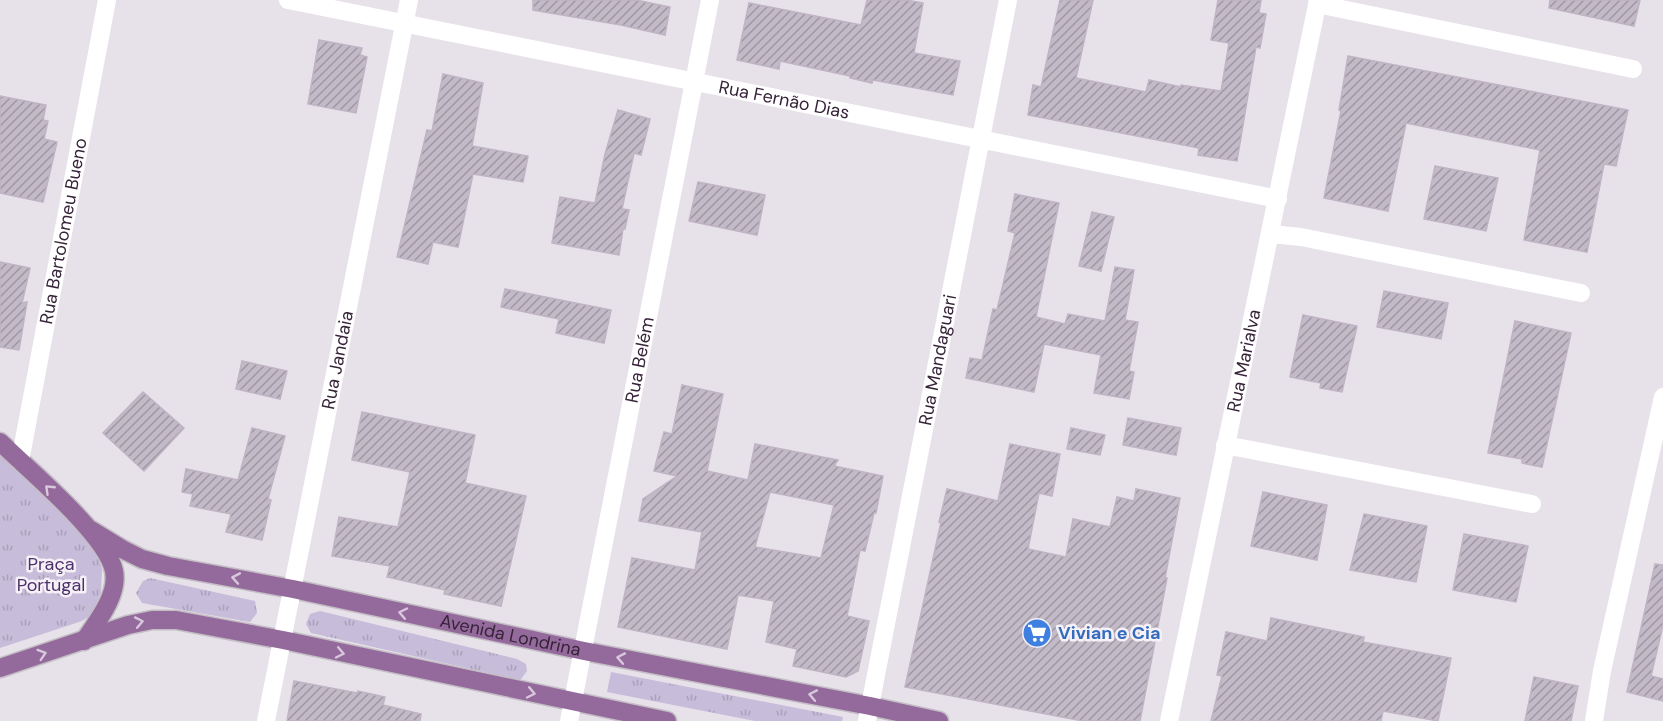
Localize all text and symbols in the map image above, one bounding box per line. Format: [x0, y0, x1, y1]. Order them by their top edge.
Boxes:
street label: Rua Fernão Dias [717, 75, 852, 125]
street label: Rua Bartolomeu Bueno [34, 136, 93, 326]
street label: Rua Mandaguari [913, 292, 962, 427]
street label: Rua Marialva [1221, 307, 1266, 414]
street label: Rua Jandaia [316, 309, 359, 411]
street label: Rua Belém [620, 315, 660, 405]
one-way arrow [45, 486, 56, 497]
park label: Praça Portugal [17, 552, 85, 597]
one-way arrow [231, 572, 241, 585]
one-way arrow [398, 607, 408, 620]
street label: Avenida Londrina [438, 609, 583, 662]
one-way arrow [134, 616, 144, 629]
supermarket icon: Vivian e Cia [1021, 617, 1053, 649]
place label: Vivian e Cia [1058, 621, 1160, 645]
one-way arrow [335, 645, 345, 658]
one-way arrow [36, 649, 47, 661]
one-way arrow [616, 652, 626, 665]
one-way arrow [525, 686, 535, 699]
one-way arrow [808, 689, 818, 702]

